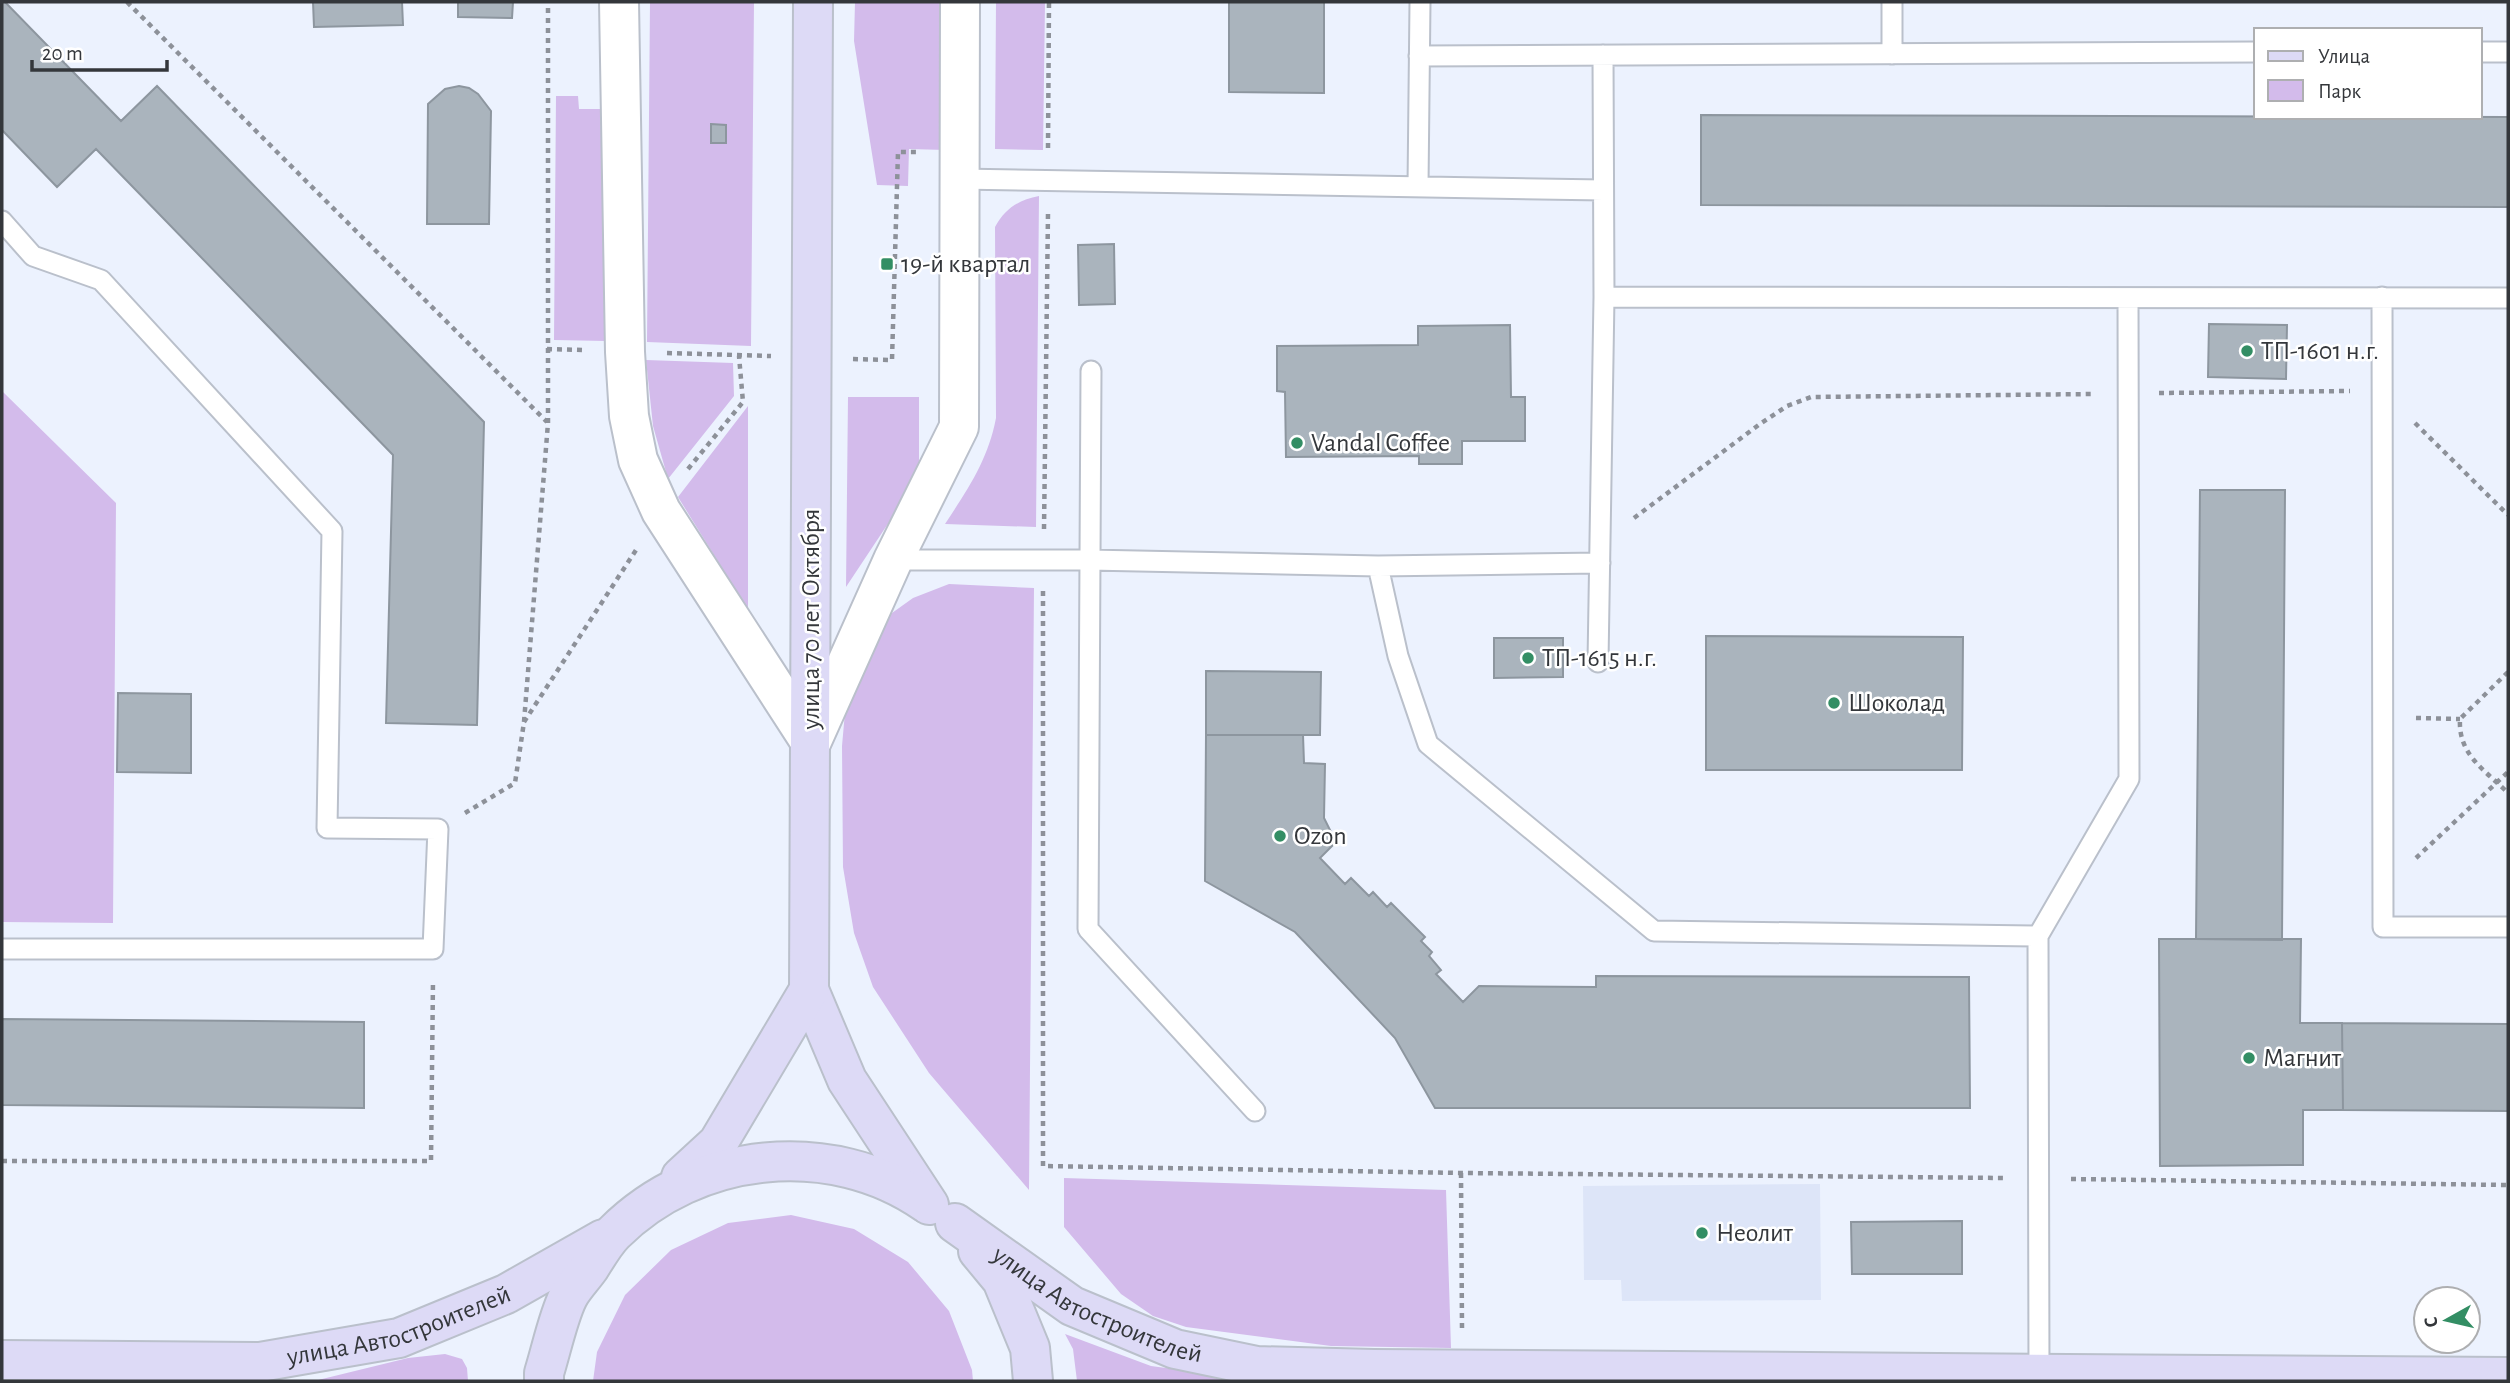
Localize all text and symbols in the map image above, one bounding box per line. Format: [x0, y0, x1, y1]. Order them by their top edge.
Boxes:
scale bar [32, 28, 166, 72]
legend [2254, 28, 2482, 119]
text: 20 m [42, 43, 83, 64]
text: Улица [2318, 46, 2371, 67]
text: Парк [2318, 81, 2362, 102]
place label: 19-й квартал [901, 251, 1030, 277]
marker: 19-й квартал [879, 256, 895, 272]
place label: ТП-1601 н.г. [2261, 338, 2379, 364]
marker: ТП-1601 н.г. [2239, 343, 2255, 359]
place label: Vandal Coffee [1311, 430, 1450, 456]
marker: Vandal Coffee [1289, 435, 1305, 451]
street label: улица 70 лет Октября [798, 509, 824, 730]
place label: ТП-1615 н.г. [1542, 645, 1657, 671]
marker: ТП-1615 н.г. [1520, 650, 1536, 666]
place label: Шоколад [1848, 690, 1945, 716]
marker: Шоколад [1826, 695, 1842, 711]
place label: Ozon [1294, 823, 1347, 849]
marker: Ozon [1272, 828, 1288, 844]
place label: Магнит [2263, 1045, 2342, 1071]
marker: Магнит [2241, 1050, 2257, 1066]
place label: Неолит [1716, 1220, 1794, 1246]
marker: Неолит [1694, 1225, 1710, 1241]
street label: улица Автостроителей [987, 1241, 1204, 1367]
street label: улица Автостроителей [284, 1281, 514, 1370]
north arrow [2412, 1285, 2482, 1355]
text: С [2422, 1316, 2442, 1329]

